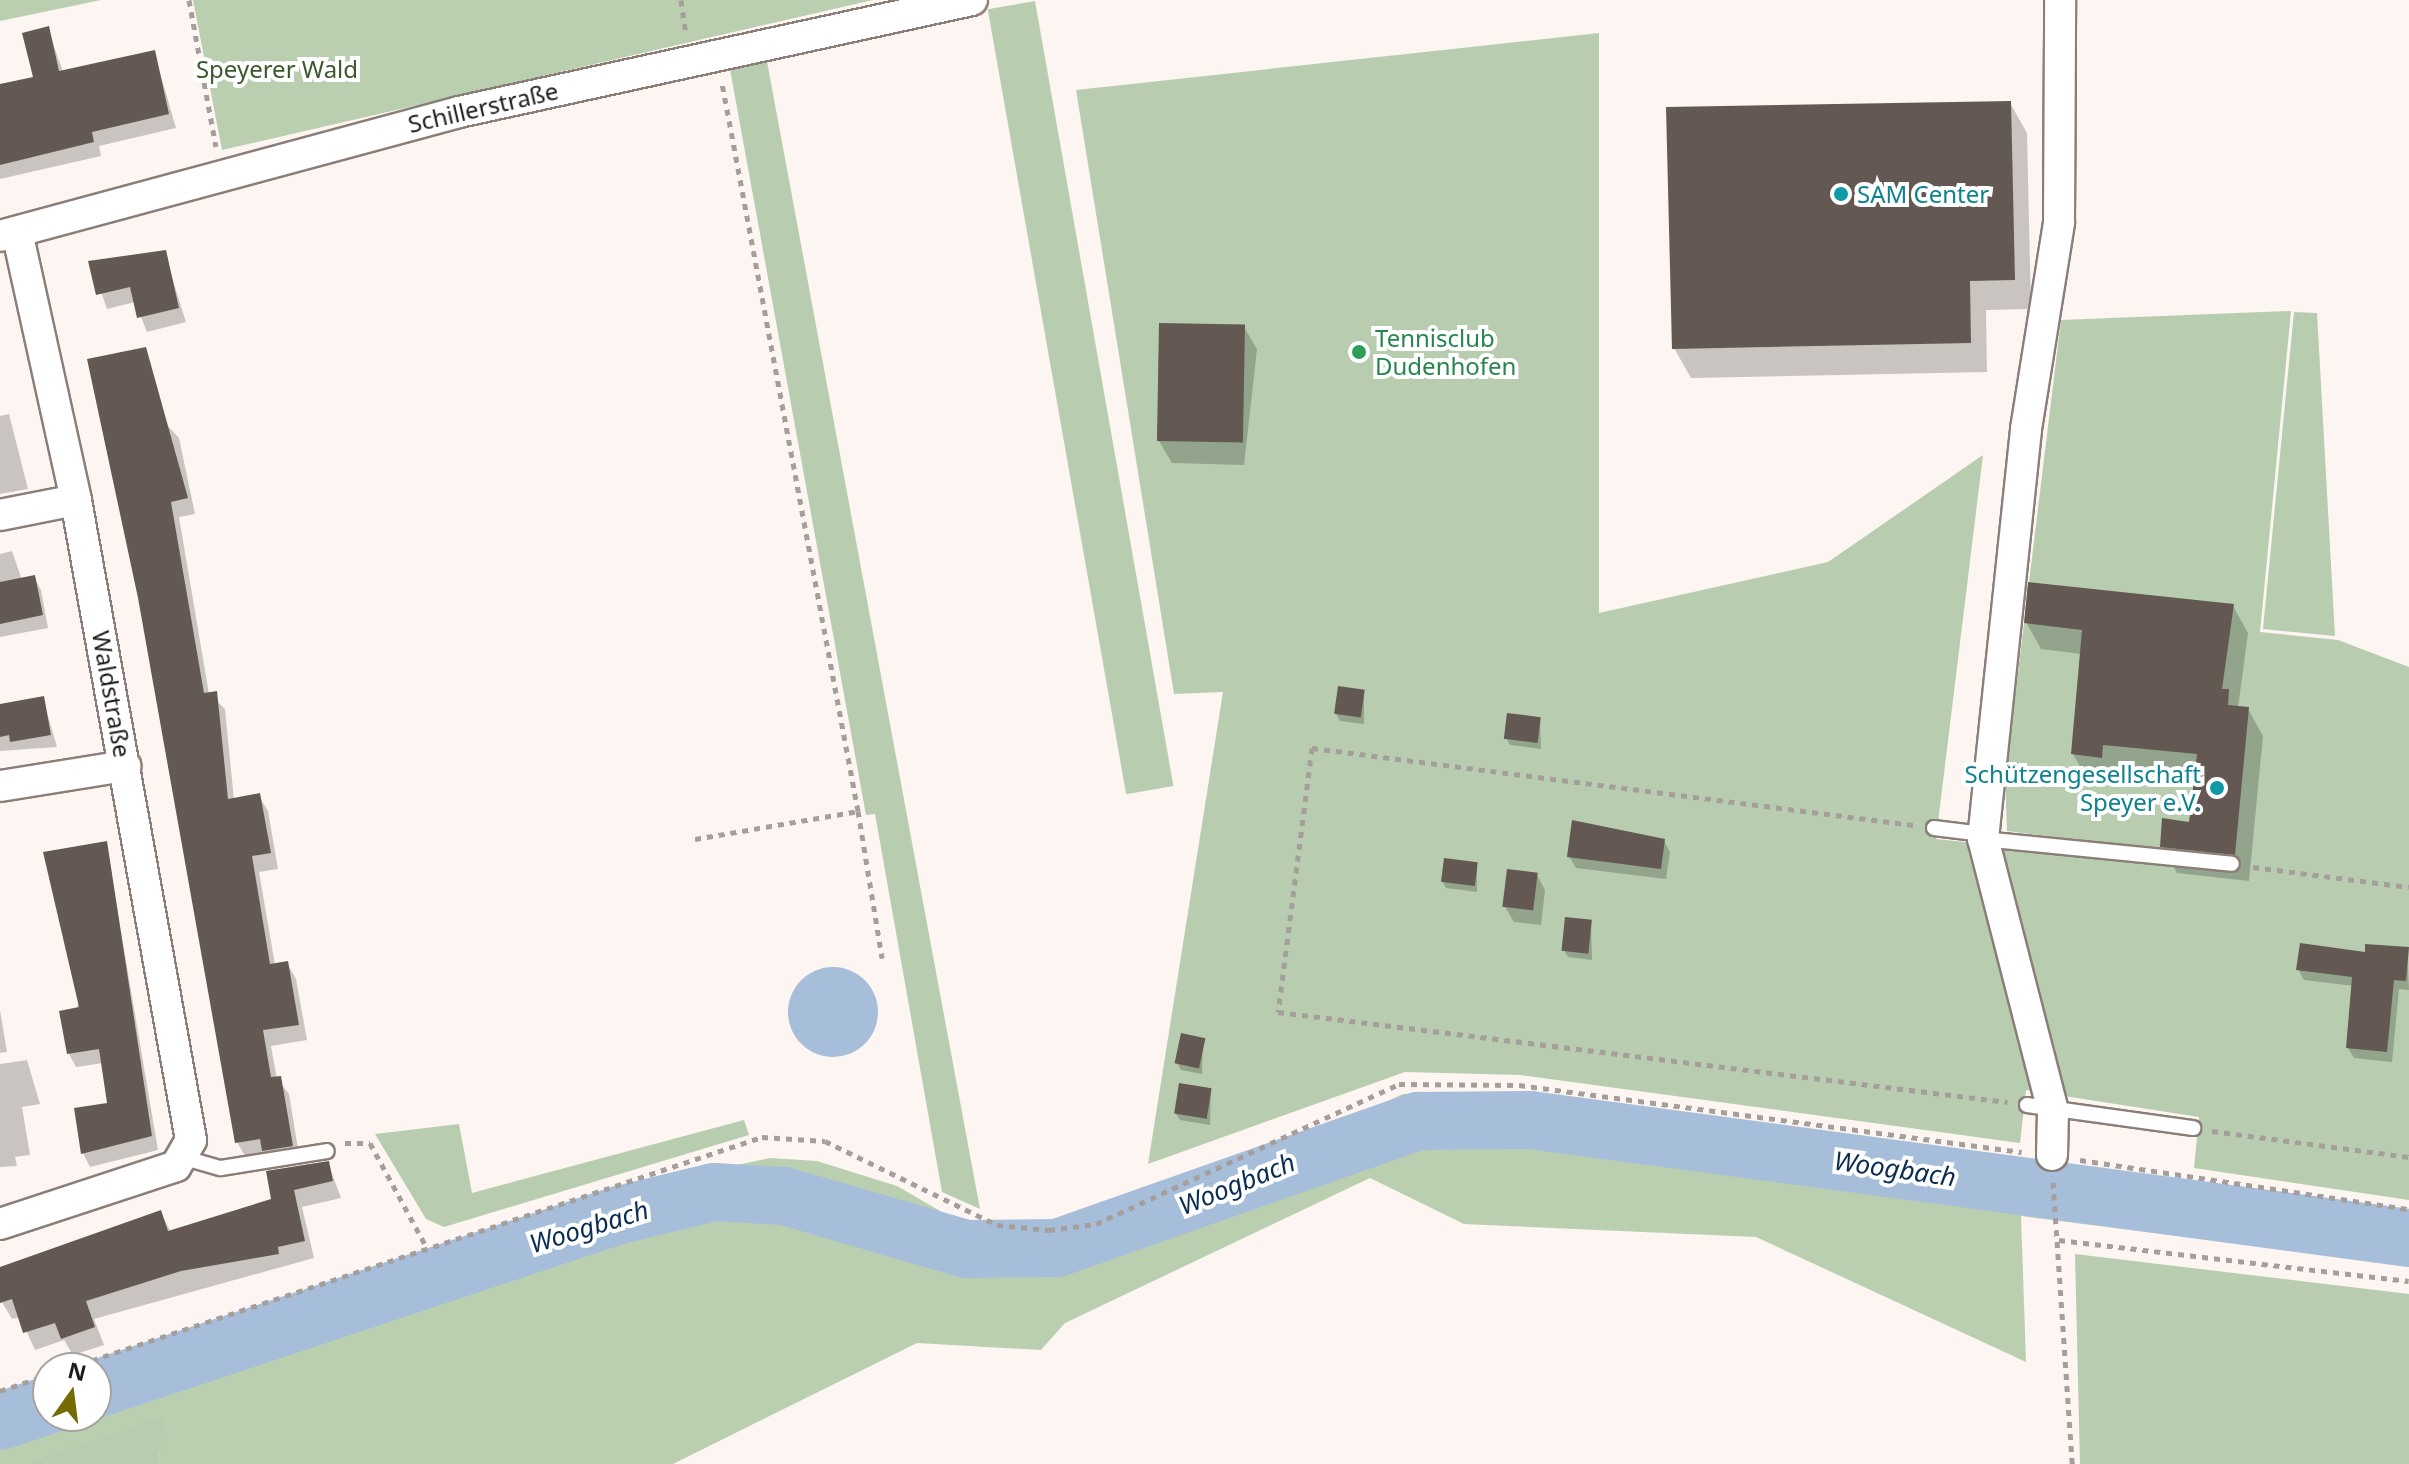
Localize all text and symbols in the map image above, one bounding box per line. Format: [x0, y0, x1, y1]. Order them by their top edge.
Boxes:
park label: Speyerer Wald [196, 55, 358, 83]
street label: Schillerstraße [405, 76, 561, 138]
place label: SAM Center [1857, 180, 1989, 208]
marker: SAM Center [1832, 185, 1850, 203]
place label: Tennisclub Dudenhofen [1375, 324, 1516, 380]
marker: Tennisclub Dudenhofen [1350, 343, 1368, 361]
street label: Waldstraße [87, 628, 137, 760]
place label: Schützengesellschaft Speyer e.V. [1964, 760, 2201, 816]
marker: Schützengesellschaft Speyer e.V. [2208, 779, 2226, 797]
water label: Woogbach [1832, 1145, 1958, 1193]
water label: Woogbach [1174, 1147, 1300, 1221]
water label: Woogbach [526, 1194, 652, 1260]
north arrow [32, 1352, 112, 1432]
text: N [65, 1354, 90, 1387]

